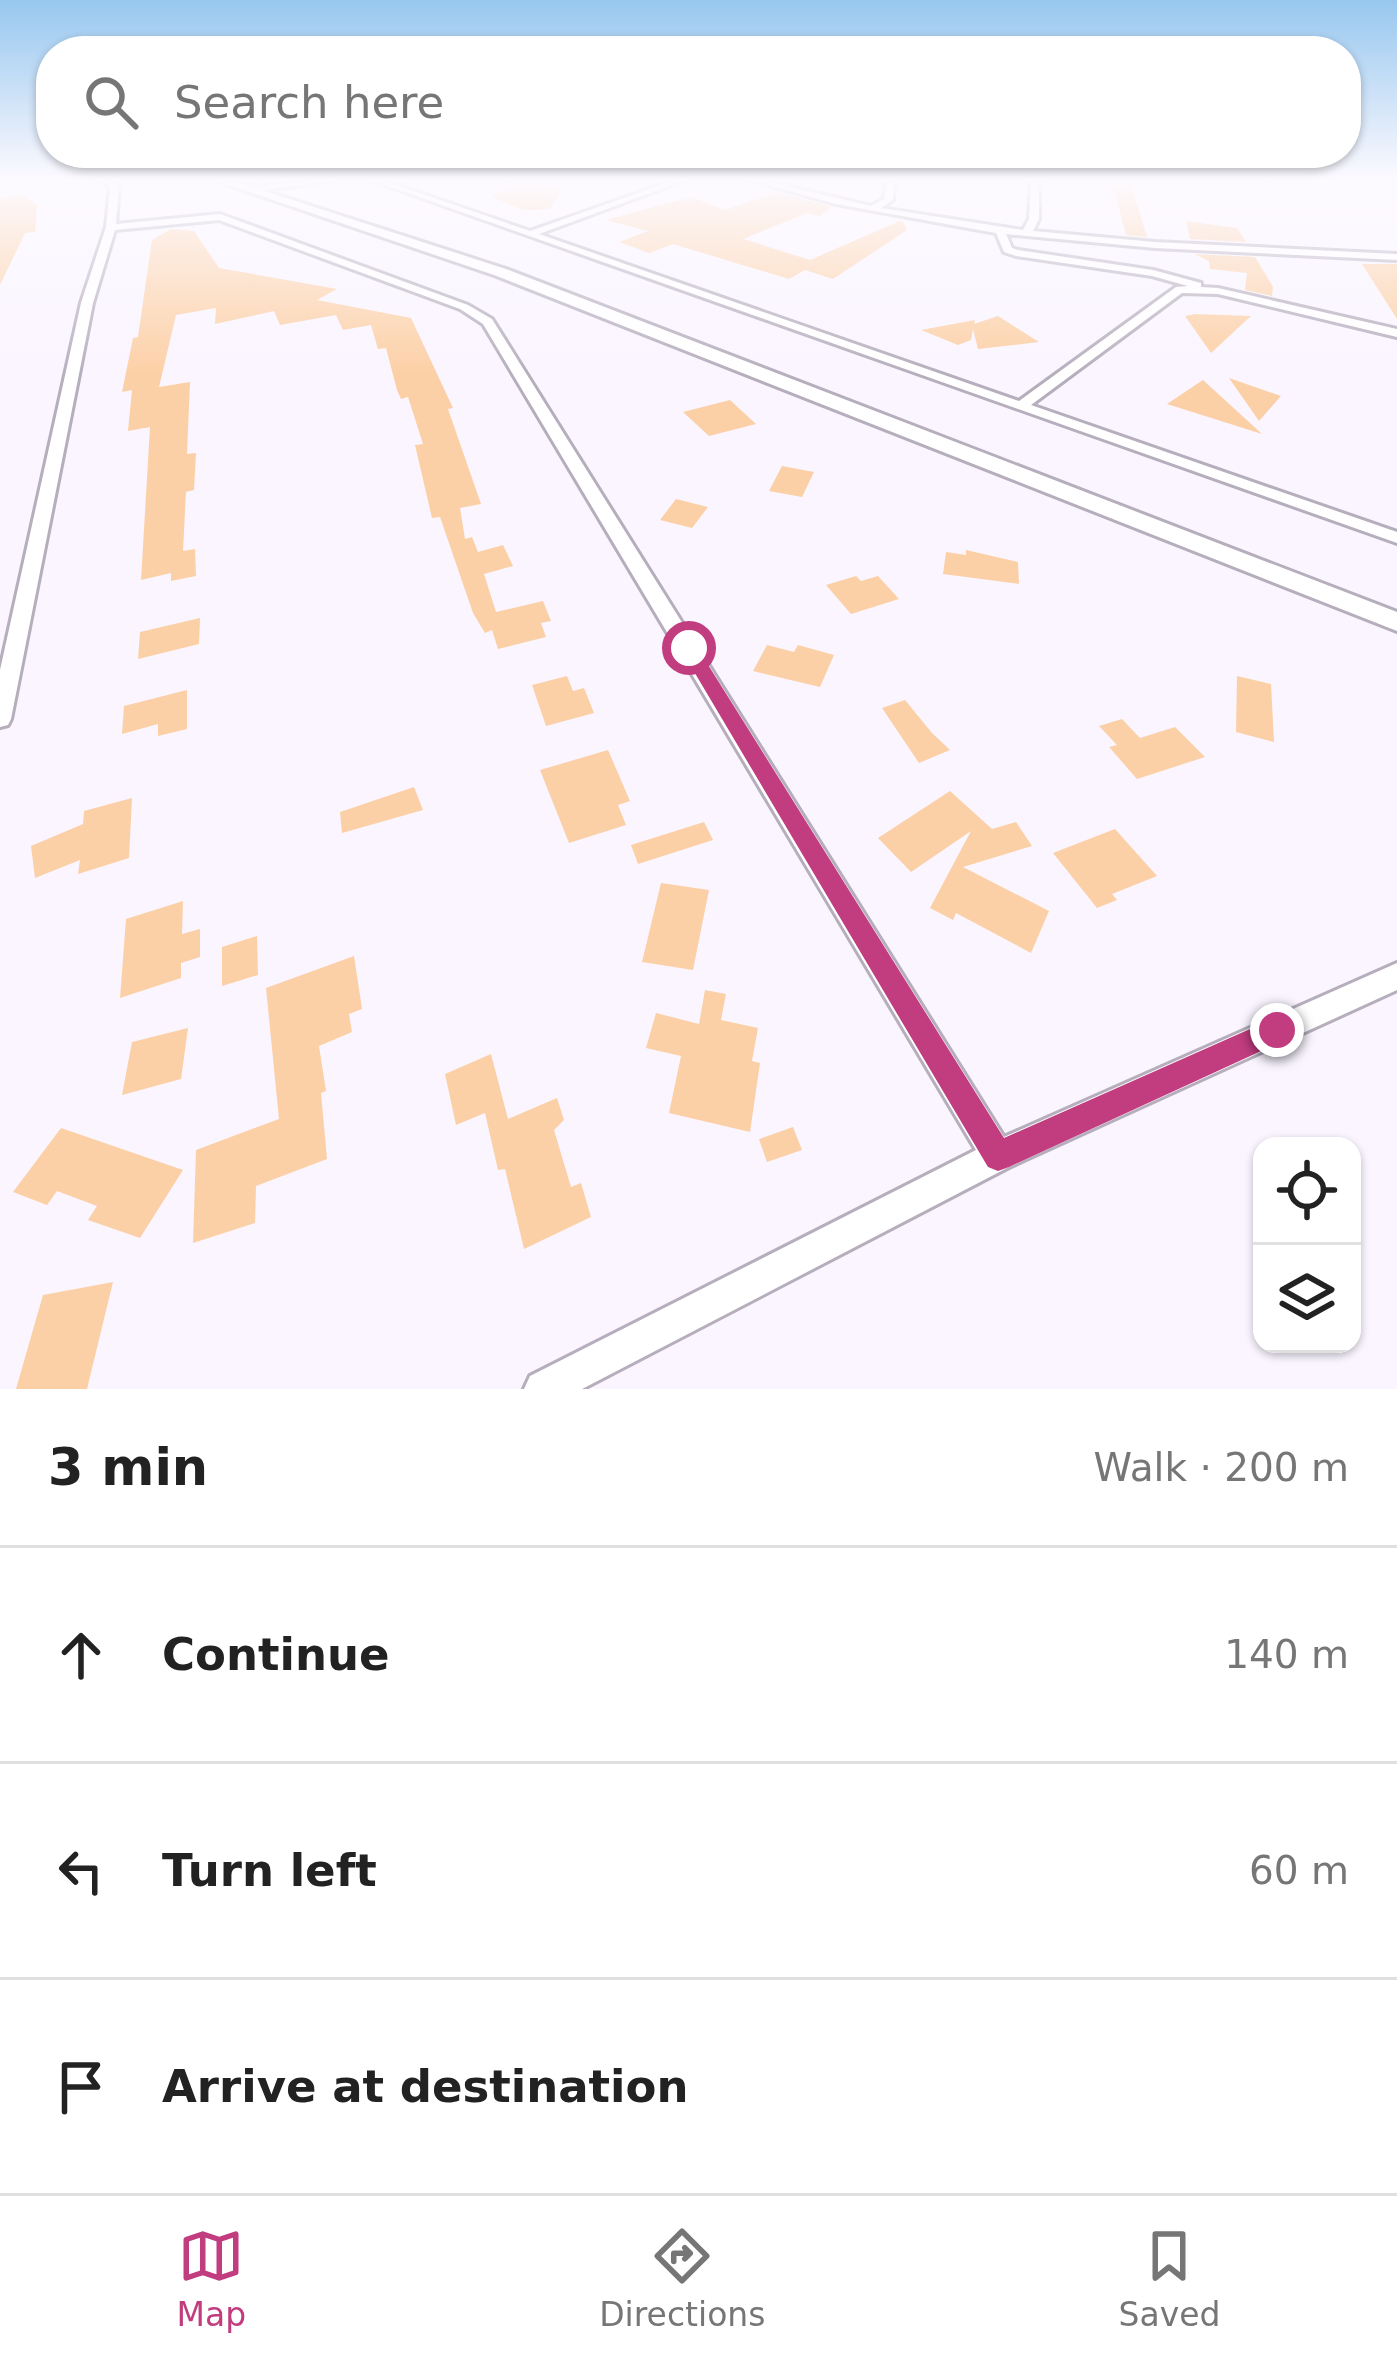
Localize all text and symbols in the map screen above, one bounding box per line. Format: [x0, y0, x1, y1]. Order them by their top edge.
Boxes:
search box [36, 36, 1361, 168]
icon: search [78, 69, 144, 135]
text: Search here [174, 76, 444, 129]
route start [662, 621, 716, 675]
route end [1250, 1003, 1304, 1057]
map controls [1253, 1137, 1361, 1353]
button: locate [1253, 1137, 1361, 1245]
button: layers [1253, 1245, 1361, 1353]
text: 3 min [48, 1438, 208, 1497]
text: Walk · 200 m [1094, 1445, 1349, 1490]
icon: ahead [48, 1622, 114, 1688]
text: Continue [162, 1628, 390, 1681]
text: 140 m [1224, 1632, 1349, 1677]
icon: left [48, 1838, 114, 1904]
text: Turn left [162, 1844, 377, 1897]
text: 60 m [1249, 1848, 1349, 1893]
icon: arrive [48, 2054, 114, 2120]
text: Arrive at destination [162, 2060, 688, 2113]
tab: Map [177, 2223, 246, 2334]
tab: Directions [599, 2223, 765, 2334]
tab: Saved [1119, 2223, 1220, 2334]

